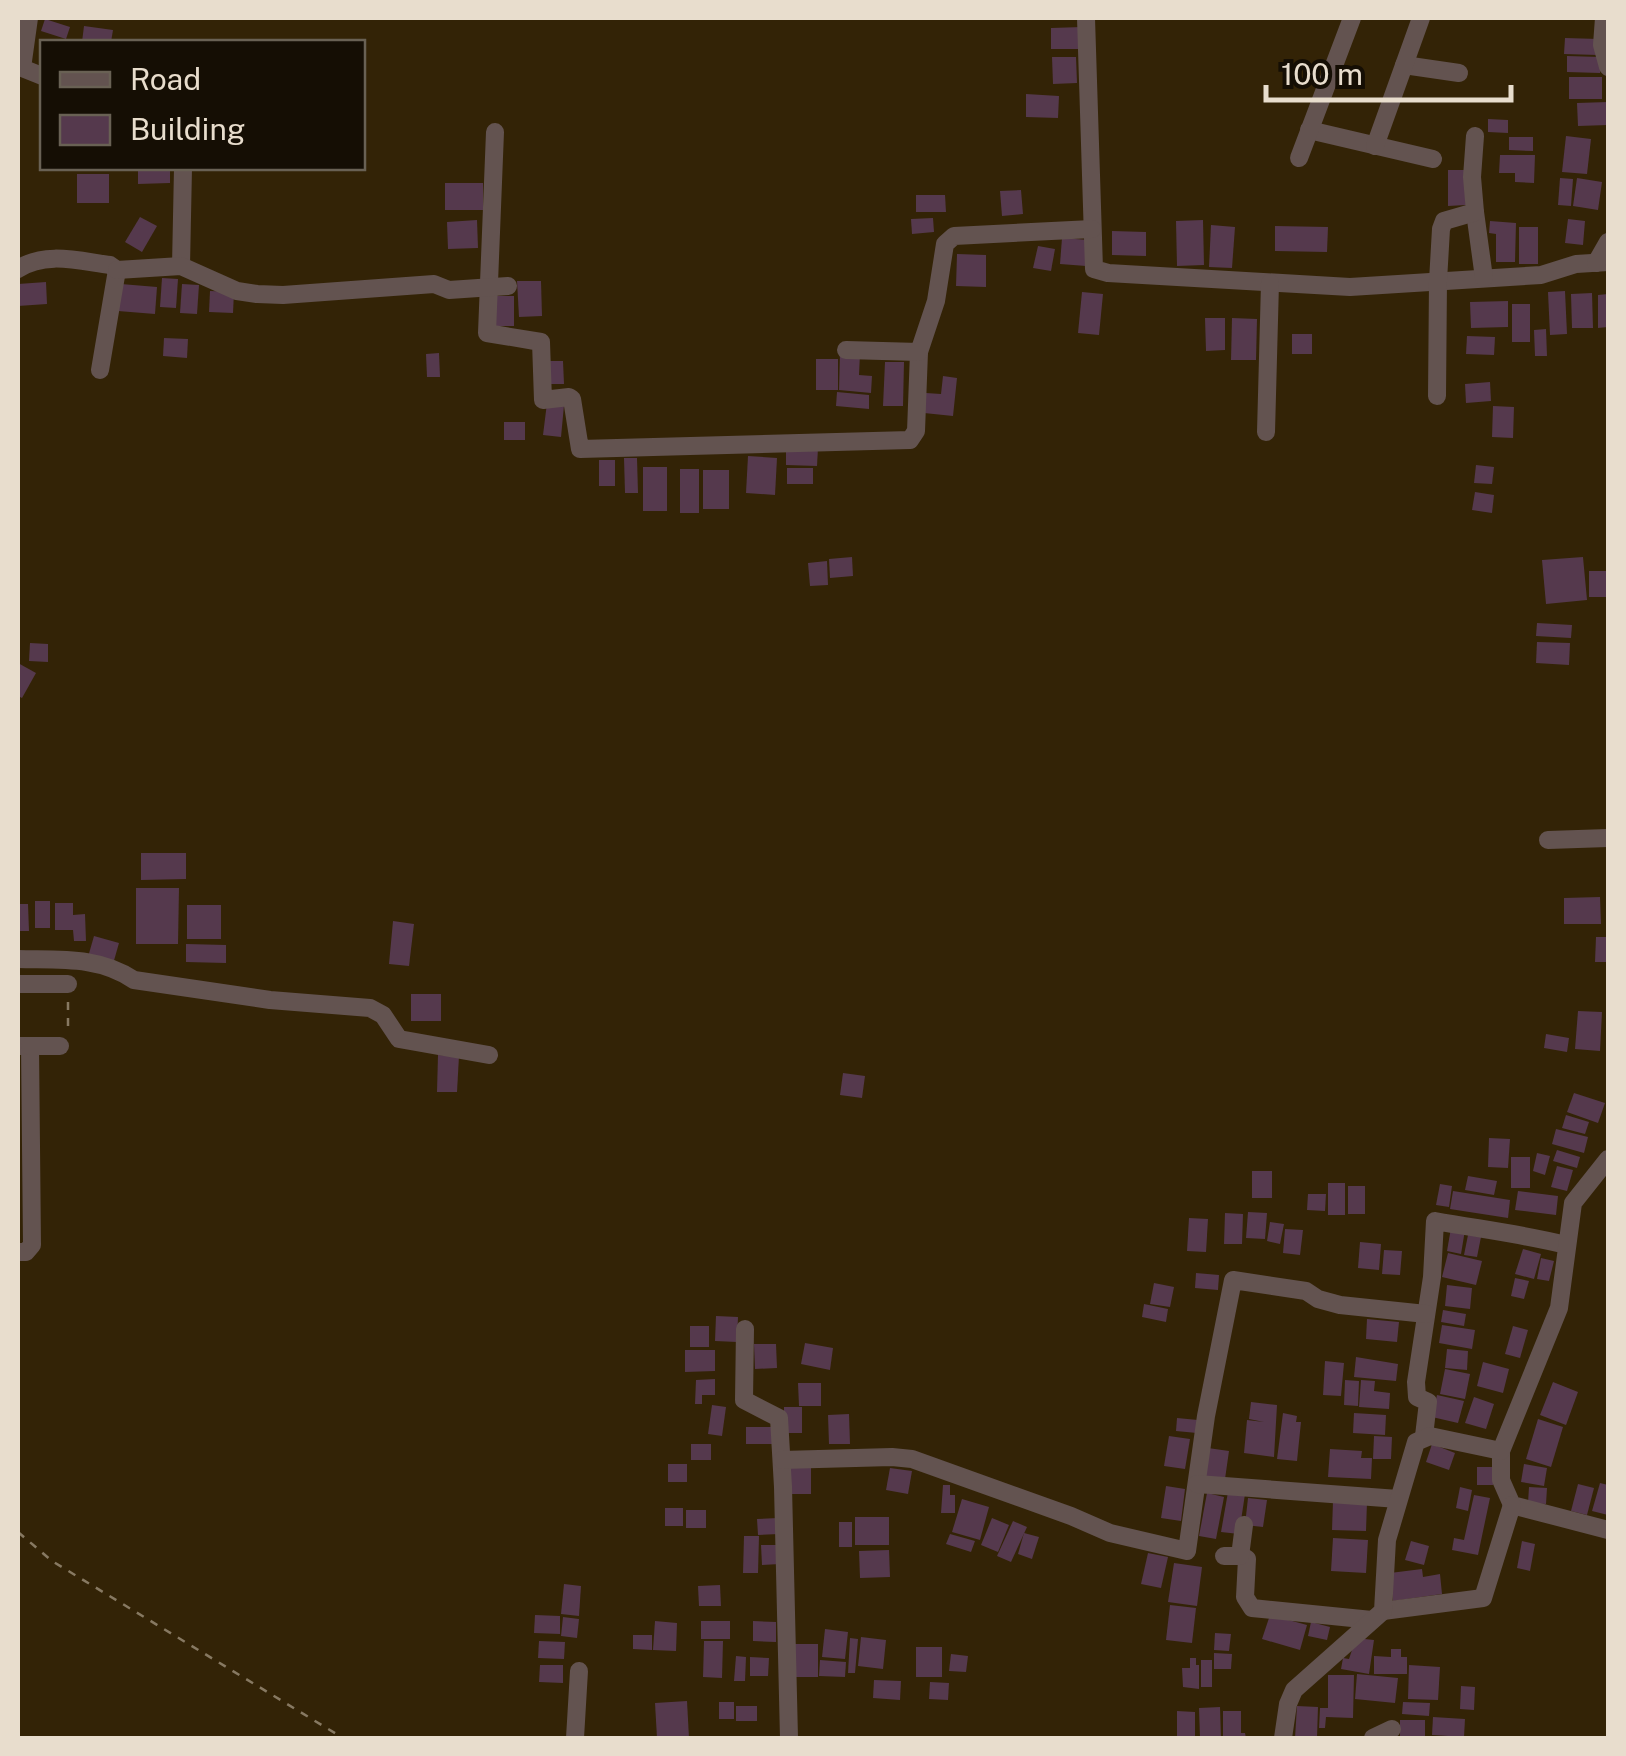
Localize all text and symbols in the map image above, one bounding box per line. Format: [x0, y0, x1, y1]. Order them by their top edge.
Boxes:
legend [40, 40, 365, 170]
scale bar [1266, 40, 1511, 102]
text: 100 m [1281, 56, 1363, 92]
text: Road [130, 61, 201, 97]
text: Building [130, 111, 245, 147]

